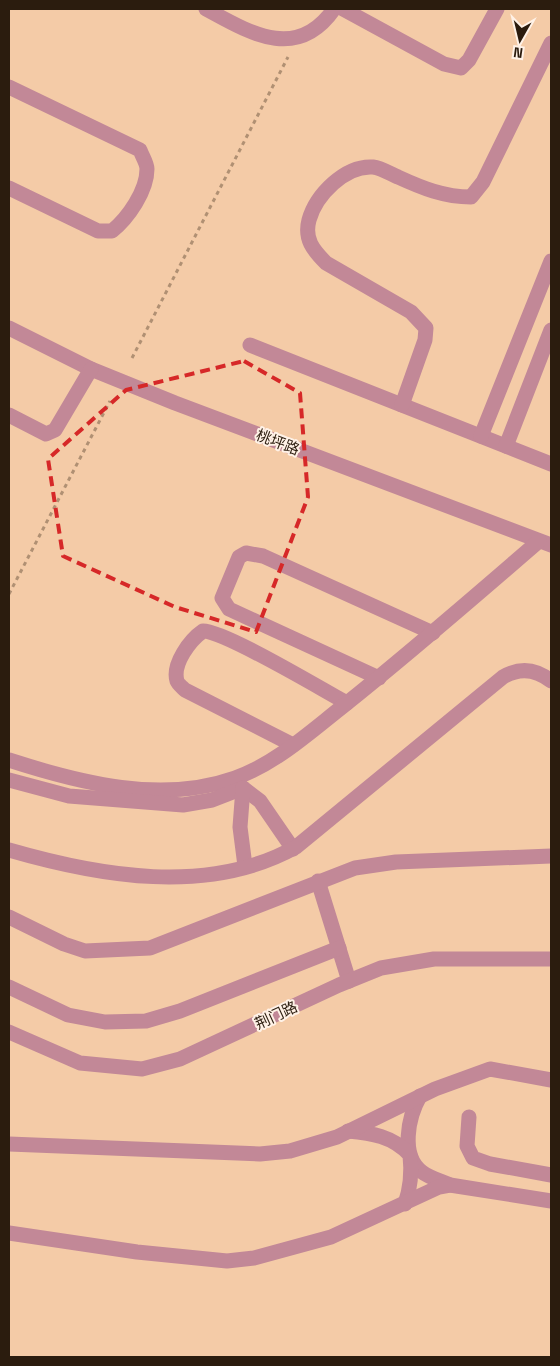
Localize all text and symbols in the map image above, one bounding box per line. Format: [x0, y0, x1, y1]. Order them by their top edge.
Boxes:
north arrow [495, 15, 545, 65]
text: N [512, 43, 524, 62]
street label: 桃坪路 [254, 425, 302, 459]
street label: 荆门路 [252, 997, 300, 1033]

